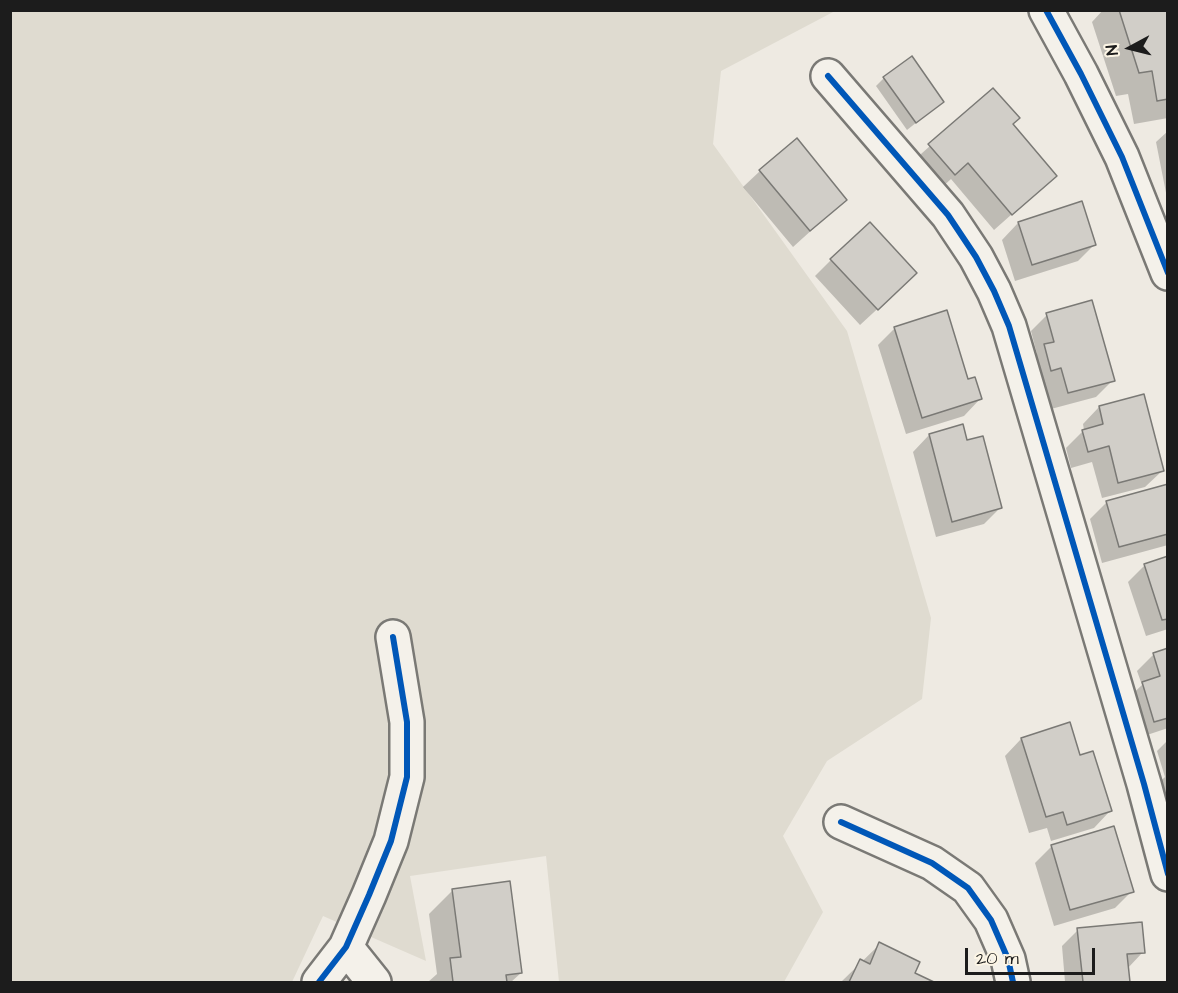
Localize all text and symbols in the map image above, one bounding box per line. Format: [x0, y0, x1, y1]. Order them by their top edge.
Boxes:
north arrow [1100, 18, 1160, 78]
text: N [1101, 44, 1124, 57]
scale bar [968, 936, 1098, 974]
text: 20 m [976, 946, 1019, 971]

